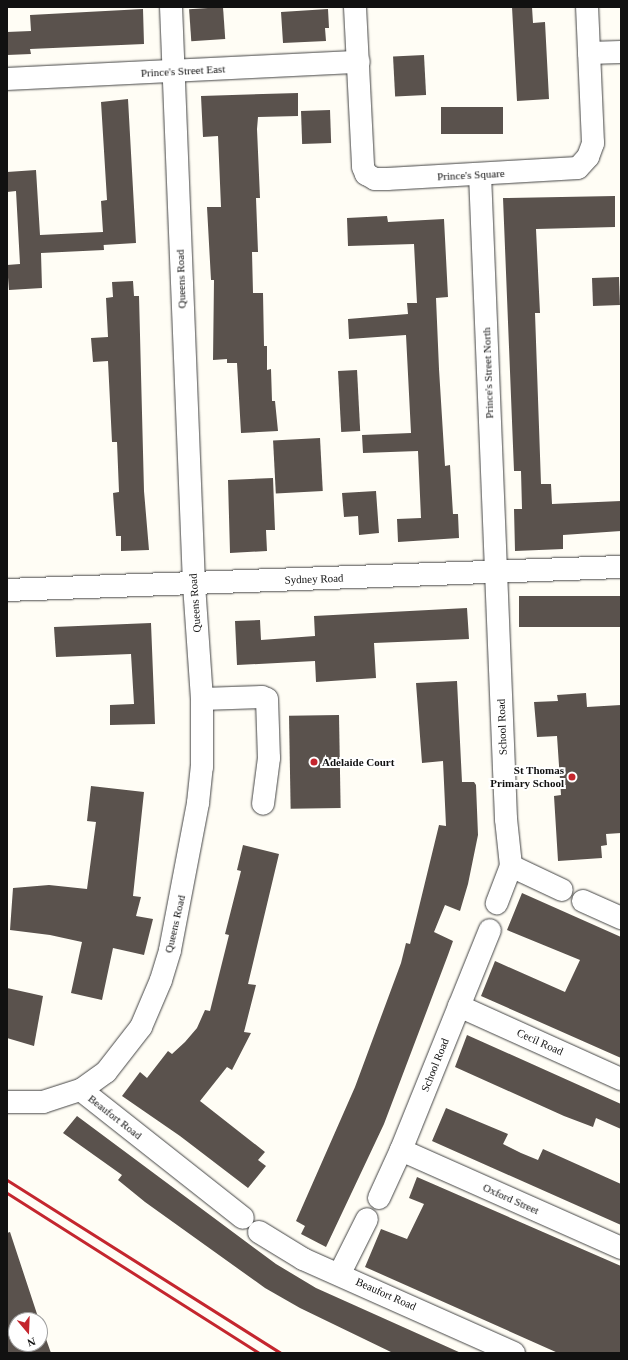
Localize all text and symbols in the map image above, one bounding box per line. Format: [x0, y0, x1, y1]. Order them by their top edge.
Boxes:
street label: Prince's Street East [140, 62, 226, 80]
street label: Prince's Square [437, 167, 505, 183]
street label: Queens Road [173, 249, 189, 309]
street label: Prince's Street North [480, 327, 496, 419]
street label: Sydney Road [284, 571, 344, 587]
street label: Queens Road [186, 573, 204, 633]
street label: School Road [494, 699, 510, 755]
place label: Adelaide Court [322, 755, 394, 769]
marker: Adelaide Court [309, 757, 319, 767]
place label: St Thomas Primary School [490, 764, 564, 790]
marker: St Thomas Primary School [567, 772, 577, 782]
street label: Queens Road [162, 894, 188, 954]
street label: Cecil Road [515, 1026, 565, 1058]
street label: School Road [418, 1036, 452, 1094]
street label: Beaufort Road [86, 1092, 144, 1142]
street label: Oxford Street [481, 1181, 541, 1217]
street label: Beaufort Road [354, 1275, 418, 1313]
north arrow [8, 1312, 48, 1352]
text: N [26, 1335, 37, 1349]

